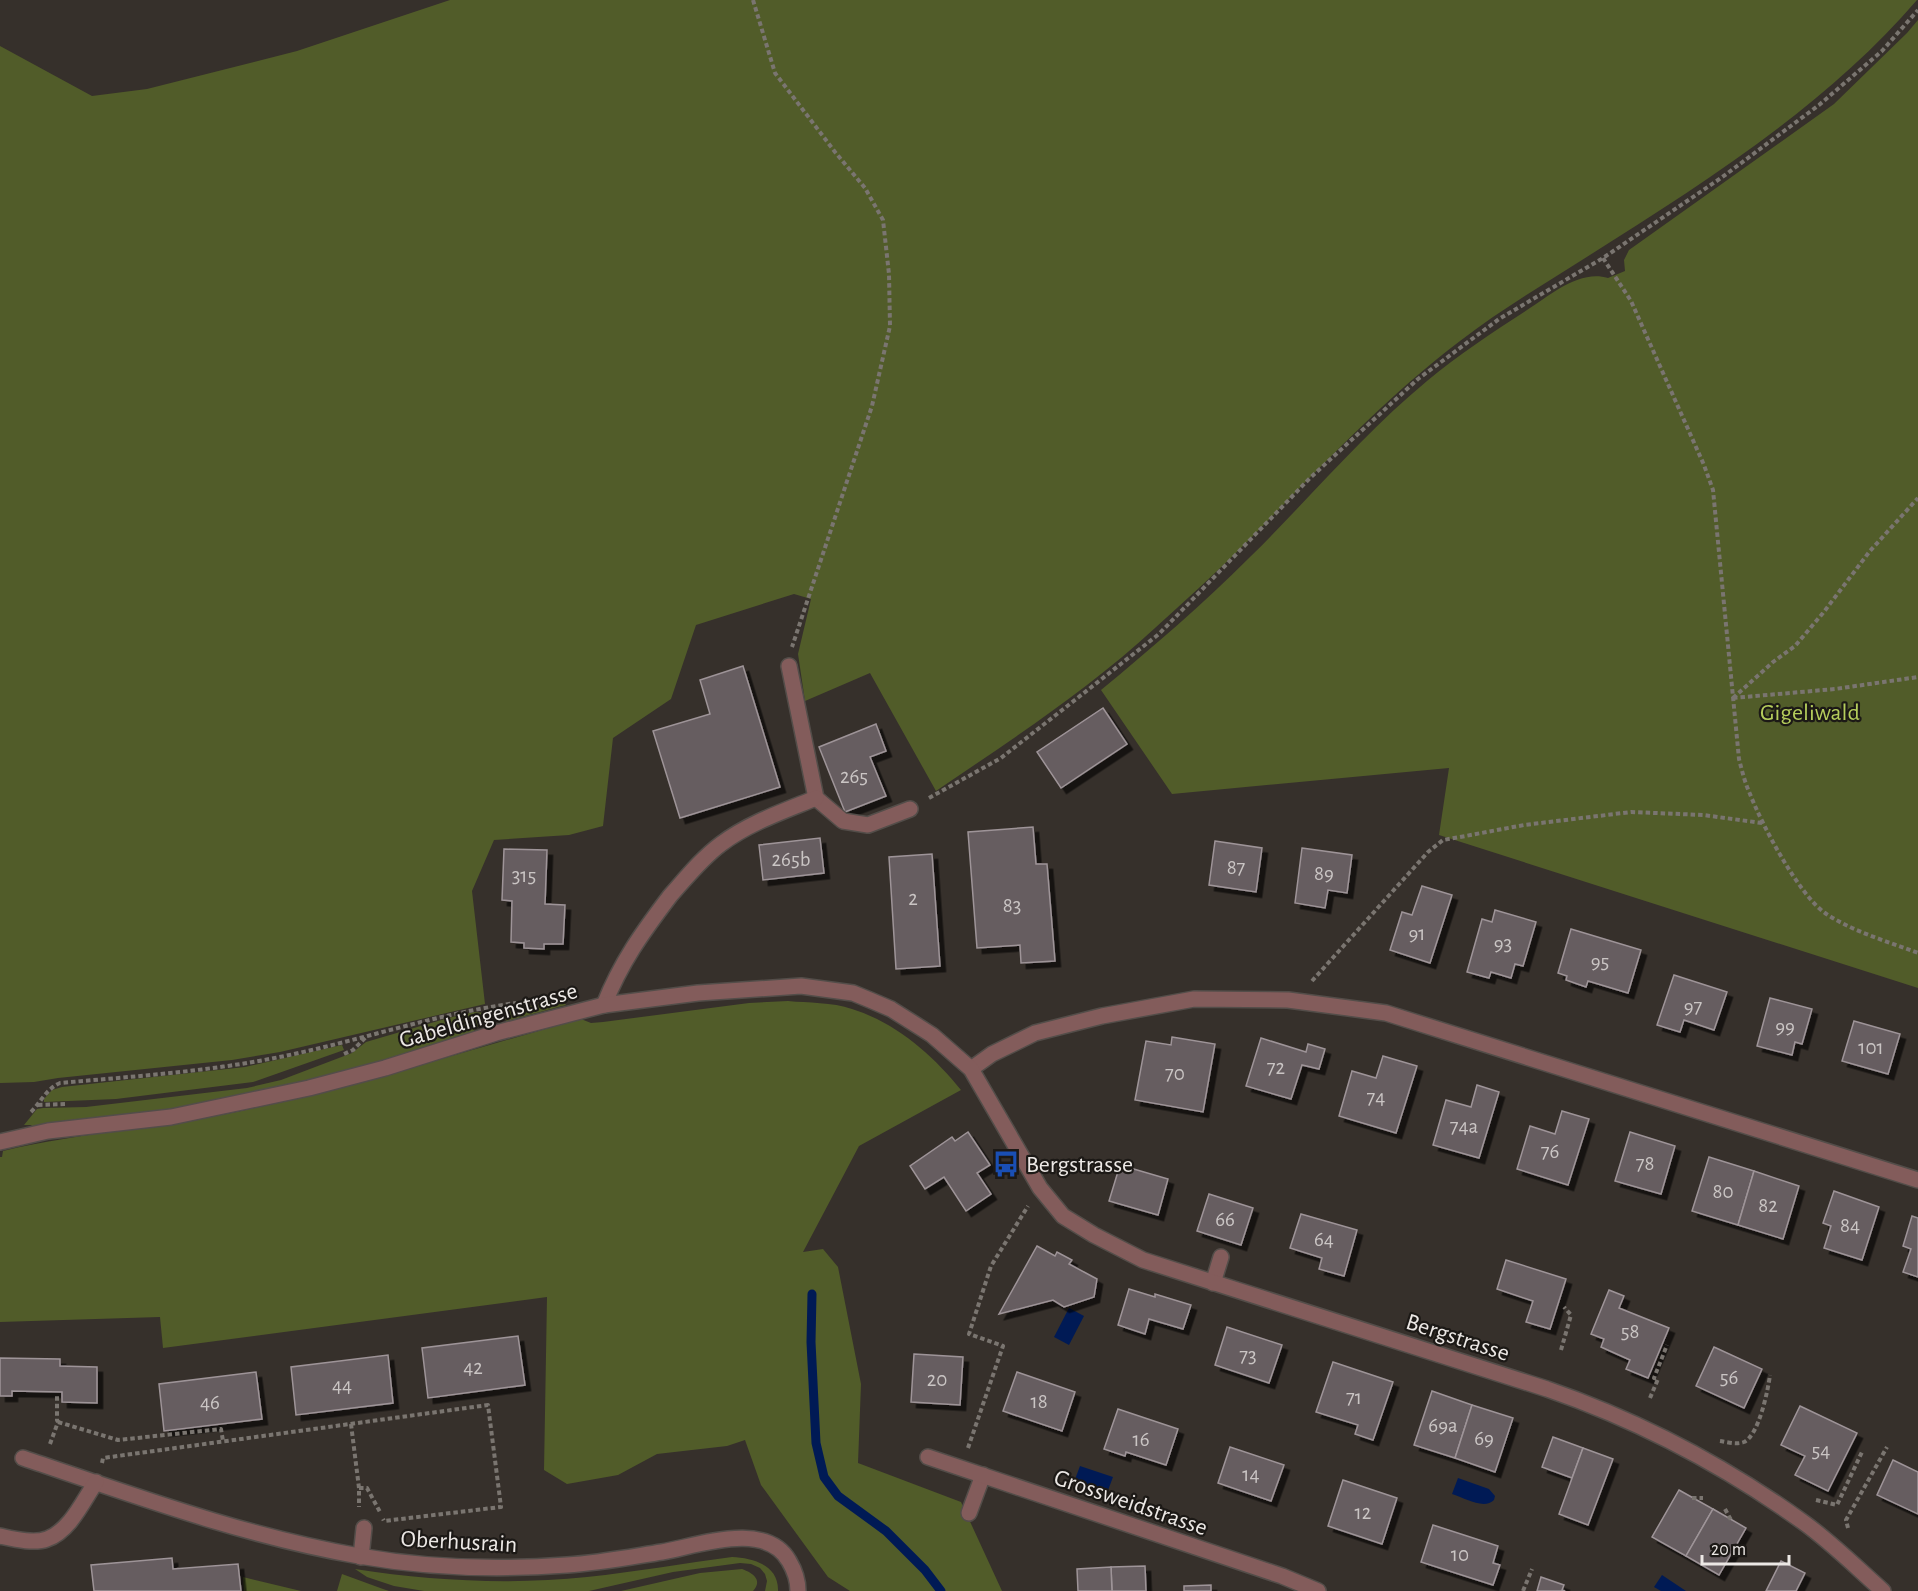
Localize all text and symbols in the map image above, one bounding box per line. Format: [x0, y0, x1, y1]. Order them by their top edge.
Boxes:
park label: Gigeliwald [1760, 701, 1860, 725]
house number: 265 [840, 766, 868, 787]
house number: 265b [772, 849, 811, 870]
house number: 87 [1227, 857, 1246, 878]
house number: 89 [1314, 863, 1334, 884]
house number: 315 [512, 865, 536, 886]
house number: 2 [908, 888, 918, 909]
house number: 83 [1003, 895, 1021, 916]
house number: 91 [1408, 923, 1426, 944]
house number: 93 [1494, 933, 1512, 954]
house number: 95 [1591, 951, 1609, 972]
street label: Gabeldingenstrasse [396, 979, 580, 1053]
house number: 97 [1684, 996, 1703, 1017]
house number: 99 [1775, 1016, 1795, 1037]
house number: 101 [1858, 1037, 1884, 1058]
house number: 72 [1267, 1057, 1285, 1078]
house number: 70 [1165, 1063, 1185, 1084]
house number: 74 [1367, 1087, 1385, 1108]
house number: 74a [1450, 1116, 1479, 1137]
house number: 76 [1541, 1141, 1559, 1162]
bus stop icon: Bergstrasse [991, 1149, 1021, 1179]
place label: Bergstrasse [1026, 1153, 1133, 1177]
house number: 78 [1636, 1153, 1654, 1174]
house number: 80 [1712, 1181, 1734, 1202]
house number: 82 [1758, 1195, 1778, 1216]
house number: 66 [1215, 1209, 1235, 1230]
house number: 84 [1840, 1215, 1860, 1236]
house number: 64 [1314, 1229, 1334, 1250]
street label: Bergstrasse [1403, 1310, 1512, 1366]
house number: 58 [1621, 1321, 1639, 1342]
house number: 73 [1239, 1345, 1257, 1366]
house number: 42 [463, 1357, 483, 1378]
house number: 56 [1720, 1367, 1738, 1388]
house number: 20 [927, 1369, 947, 1390]
house number: 44 [332, 1375, 352, 1396]
house number: 71 [1346, 1387, 1362, 1408]
house number: 18 [1030, 1391, 1048, 1412]
house number: 46 [200, 1392, 220, 1413]
house number: 69a [1428, 1415, 1458, 1436]
house number: 69 [1474, 1428, 1494, 1449]
house number: 16 [1132, 1429, 1150, 1450]
house number: 54 [1812, 1440, 1830, 1461]
house number: 14 [1242, 1464, 1260, 1485]
street label: Grossweidstrasse [1051, 1466, 1210, 1540]
house number: 12 [1355, 1502, 1371, 1523]
street label: Oberhusrain [400, 1527, 518, 1557]
scale bar [1702, 1528, 1789, 1566]
text: 20 m [1711, 1541, 1746, 1559]
house number: 10 [1451, 1544, 1469, 1565]

